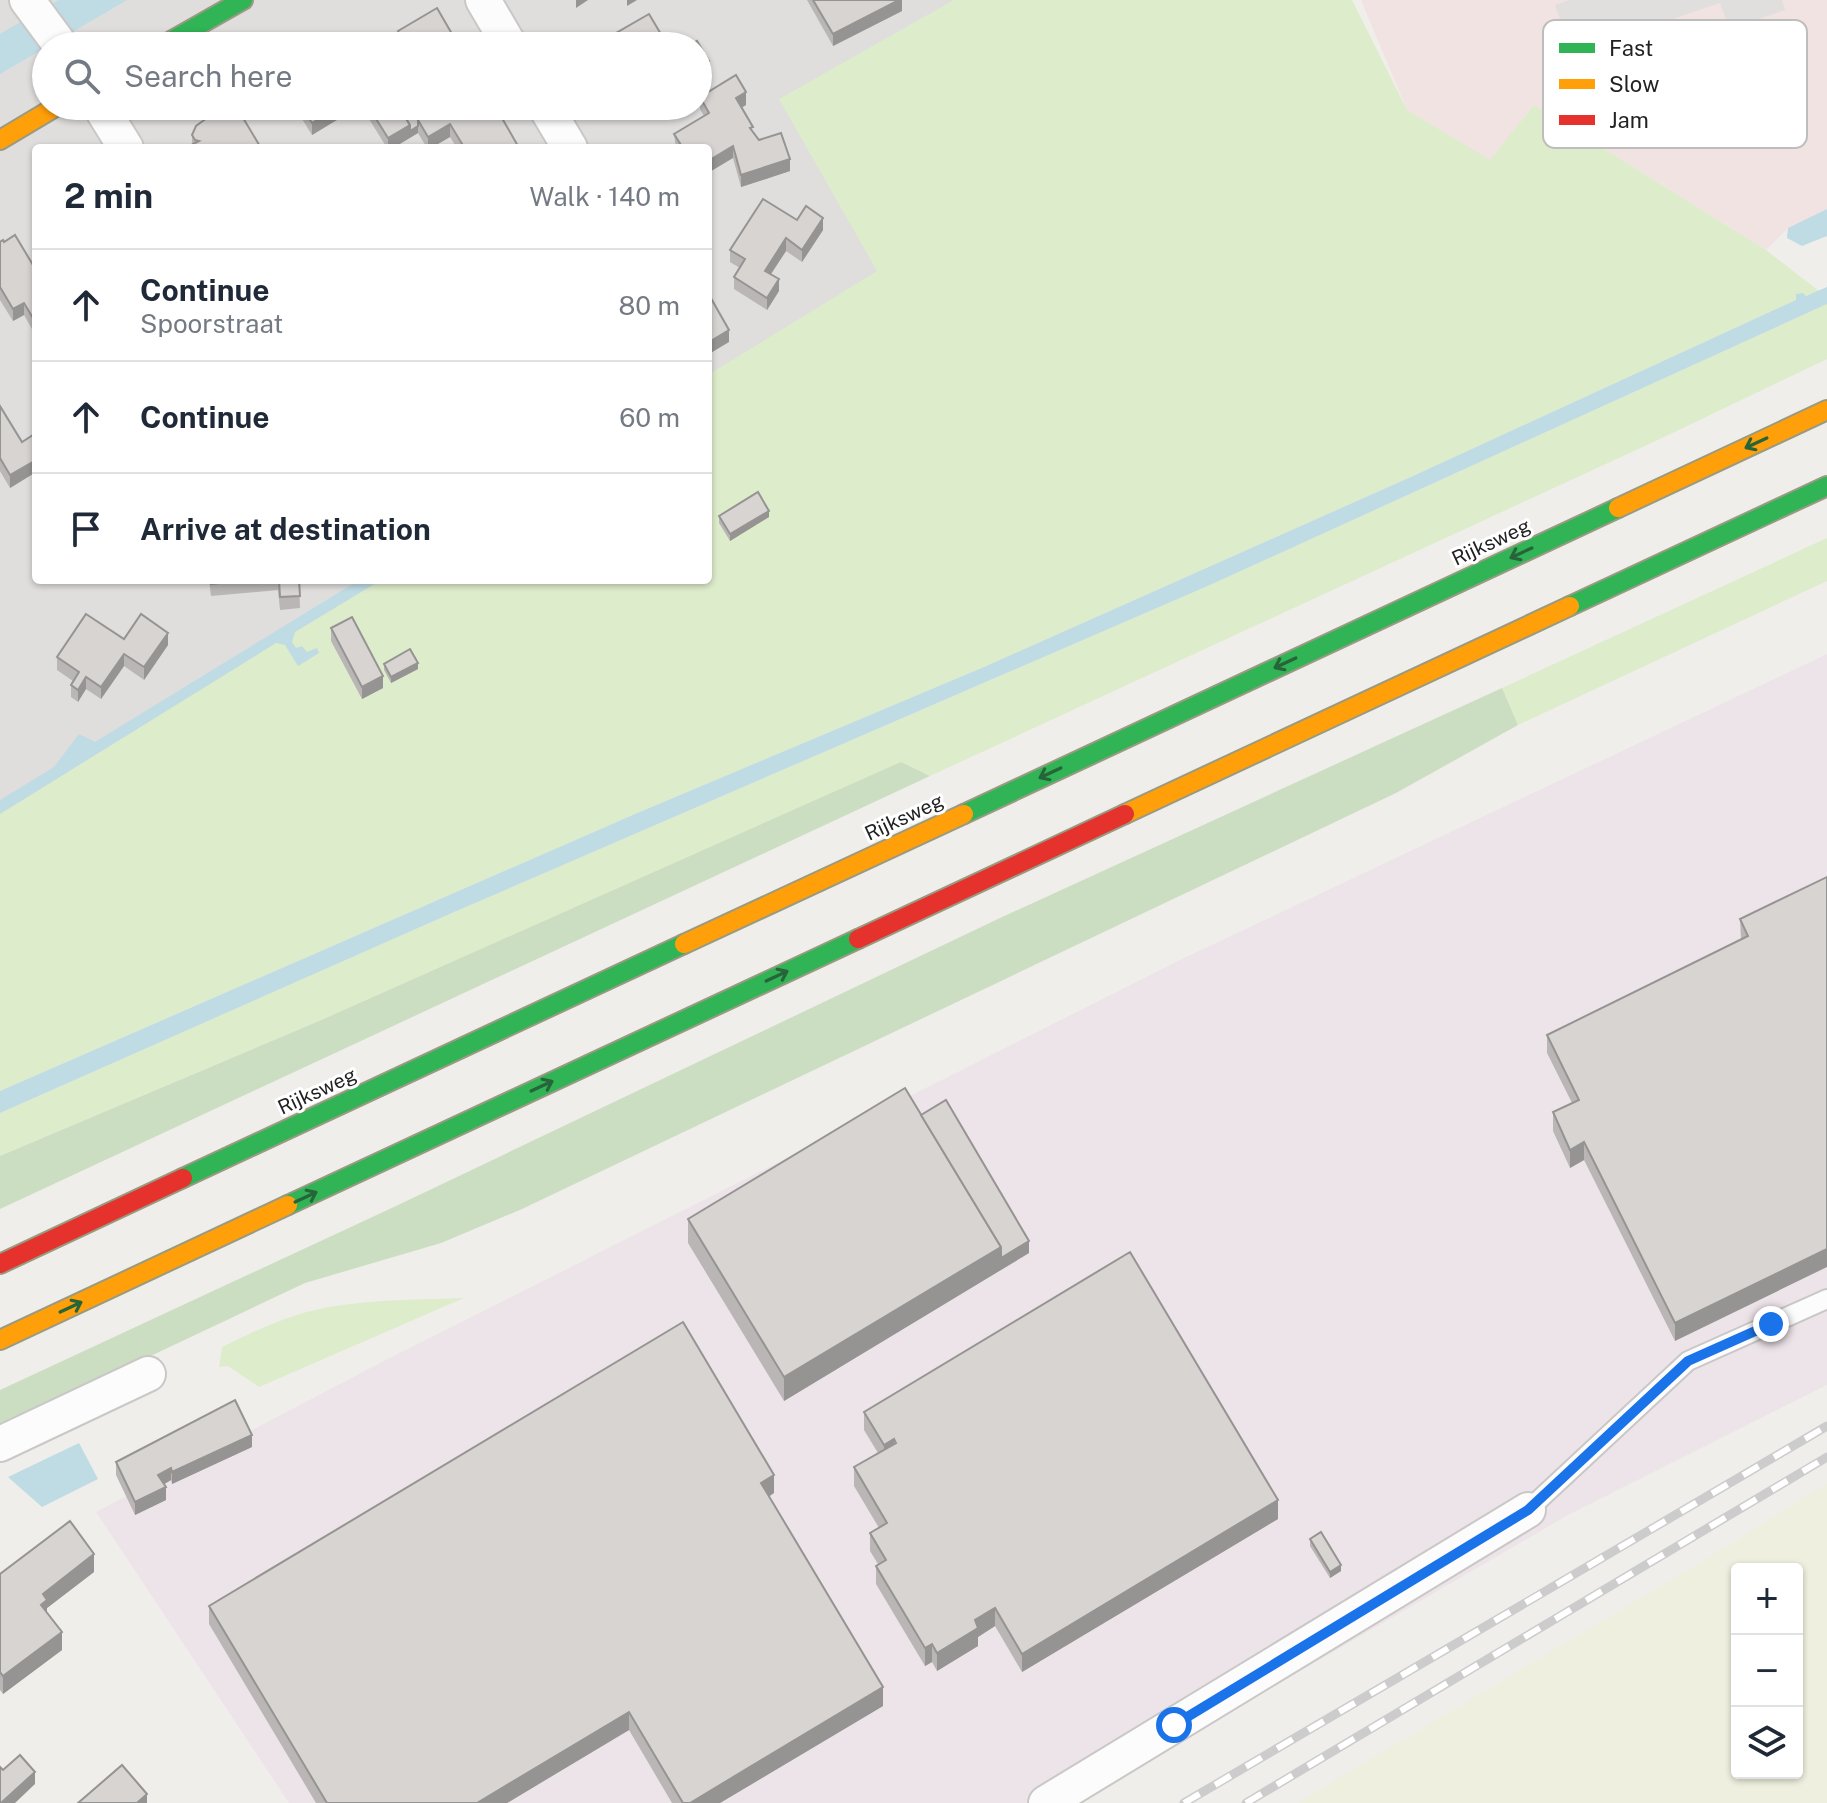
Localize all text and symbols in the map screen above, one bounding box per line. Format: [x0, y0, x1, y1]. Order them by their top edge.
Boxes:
legend [1543, 20, 1807, 148]
search box [32, 32, 712, 120]
text: Fast [1609, 35, 1653, 61]
icon: search [60, 54, 104, 98]
text: Search here [124, 58, 292, 94]
text: Slow [1609, 71, 1659, 97]
text: Jam [1609, 107, 1649, 133]
text: 2 min [64, 176, 153, 216]
text: Walk · 140 m [530, 181, 680, 212]
text: Continue [140, 272, 270, 308]
icon: ahead [64, 283, 108, 327]
text: 80 m [619, 290, 680, 321]
text: Spoorstraat [140, 308, 283, 339]
icon: ahead [64, 395, 108, 439]
text: Continue [140, 399, 270, 435]
text: 60 m [619, 402, 680, 433]
one-way arrow [1745, 436, 1769, 451]
icon: arrive [64, 507, 108, 551]
text: Arrive at destination [140, 511, 431, 547]
street label: Rijksweg [1448, 513, 1534, 571]
one-way arrow [1509, 546, 1533, 561]
one-way arrow [1274, 656, 1298, 671]
one-way arrow [1038, 766, 1062, 781]
street label: Rijksweg [861, 788, 947, 846]
one-way arrow [765, 968, 789, 983]
street label: Rijksweg [274, 1062, 360, 1120]
one-way arrow [529, 1078, 553, 1093]
one-way arrow [294, 1188, 318, 1203]
one-way arrow [58, 1299, 82, 1314]
route end [1753, 1306, 1789, 1342]
map controls [1731, 1563, 1803, 1779]
button: + [1731, 1563, 1803, 1635]
button: − [1731, 1635, 1803, 1707]
route start [1156, 1707, 1192, 1743]
button: layers [1731, 1707, 1803, 1779]

